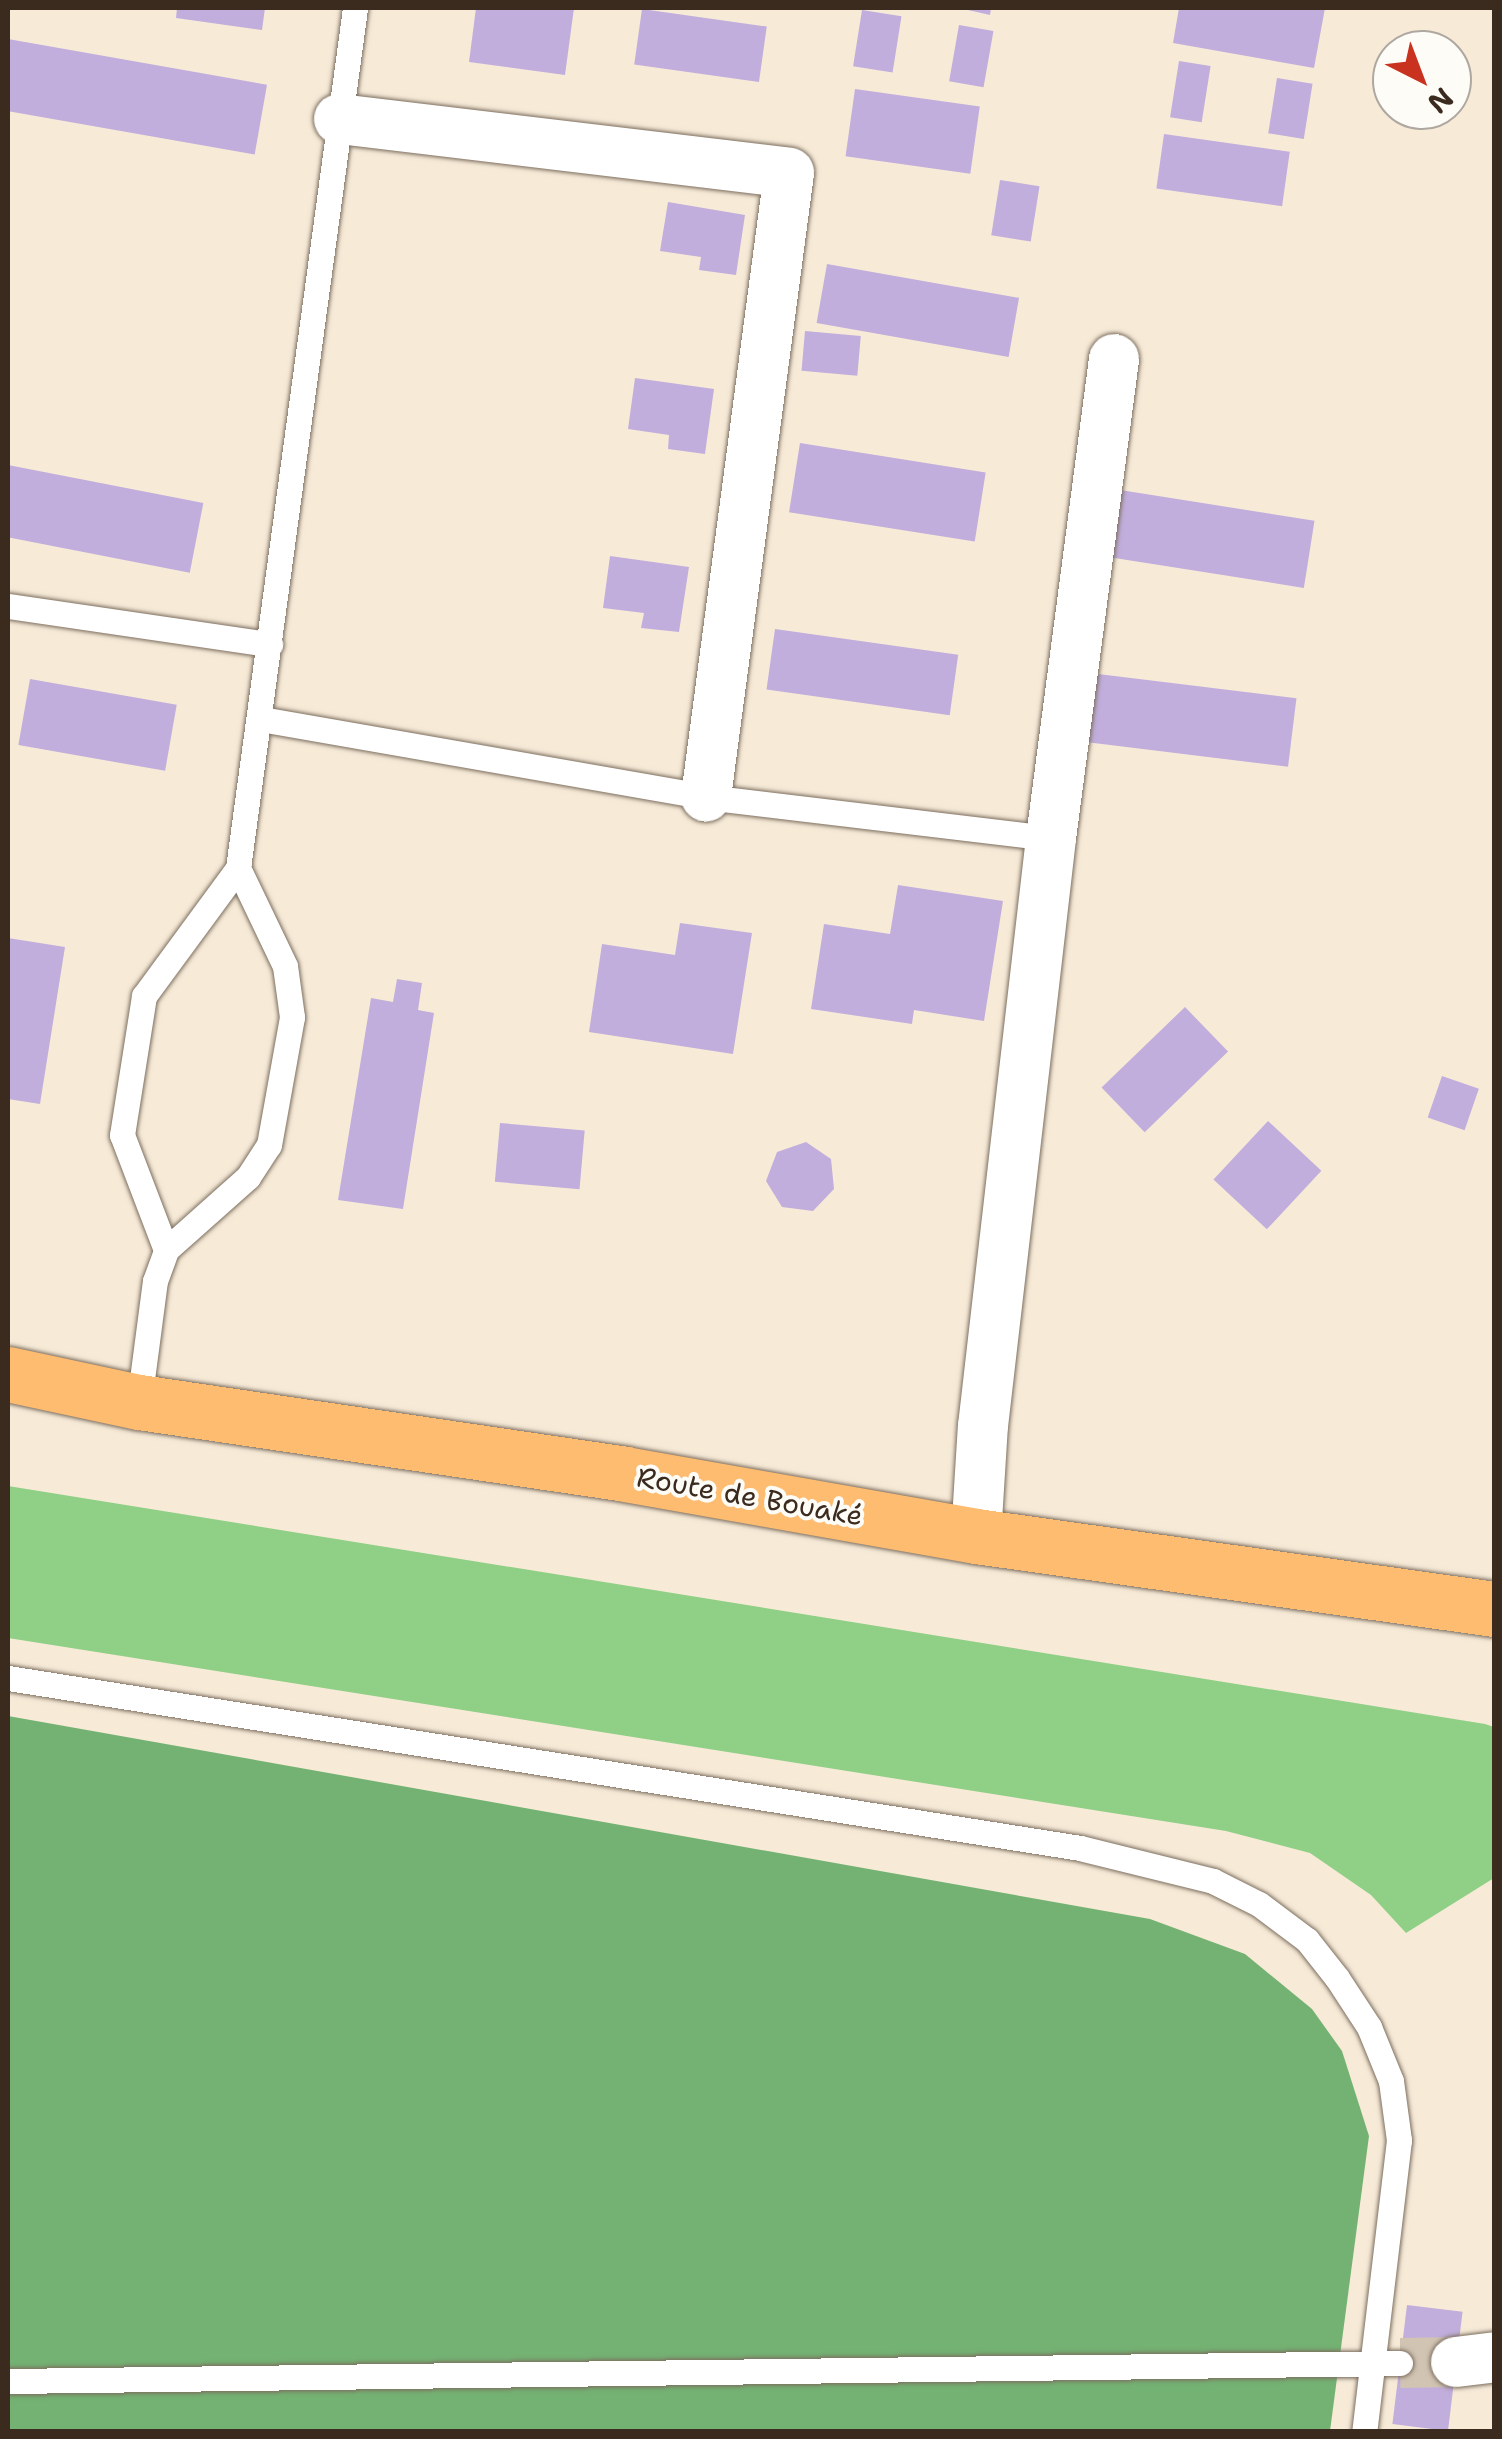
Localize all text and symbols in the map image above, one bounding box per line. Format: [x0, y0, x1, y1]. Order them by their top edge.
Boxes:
north arrow [1372, 30, 1472, 130]
text: N [1420, 79, 1462, 122]
street label: Route de Bouaké [634, 1460, 866, 1532]

